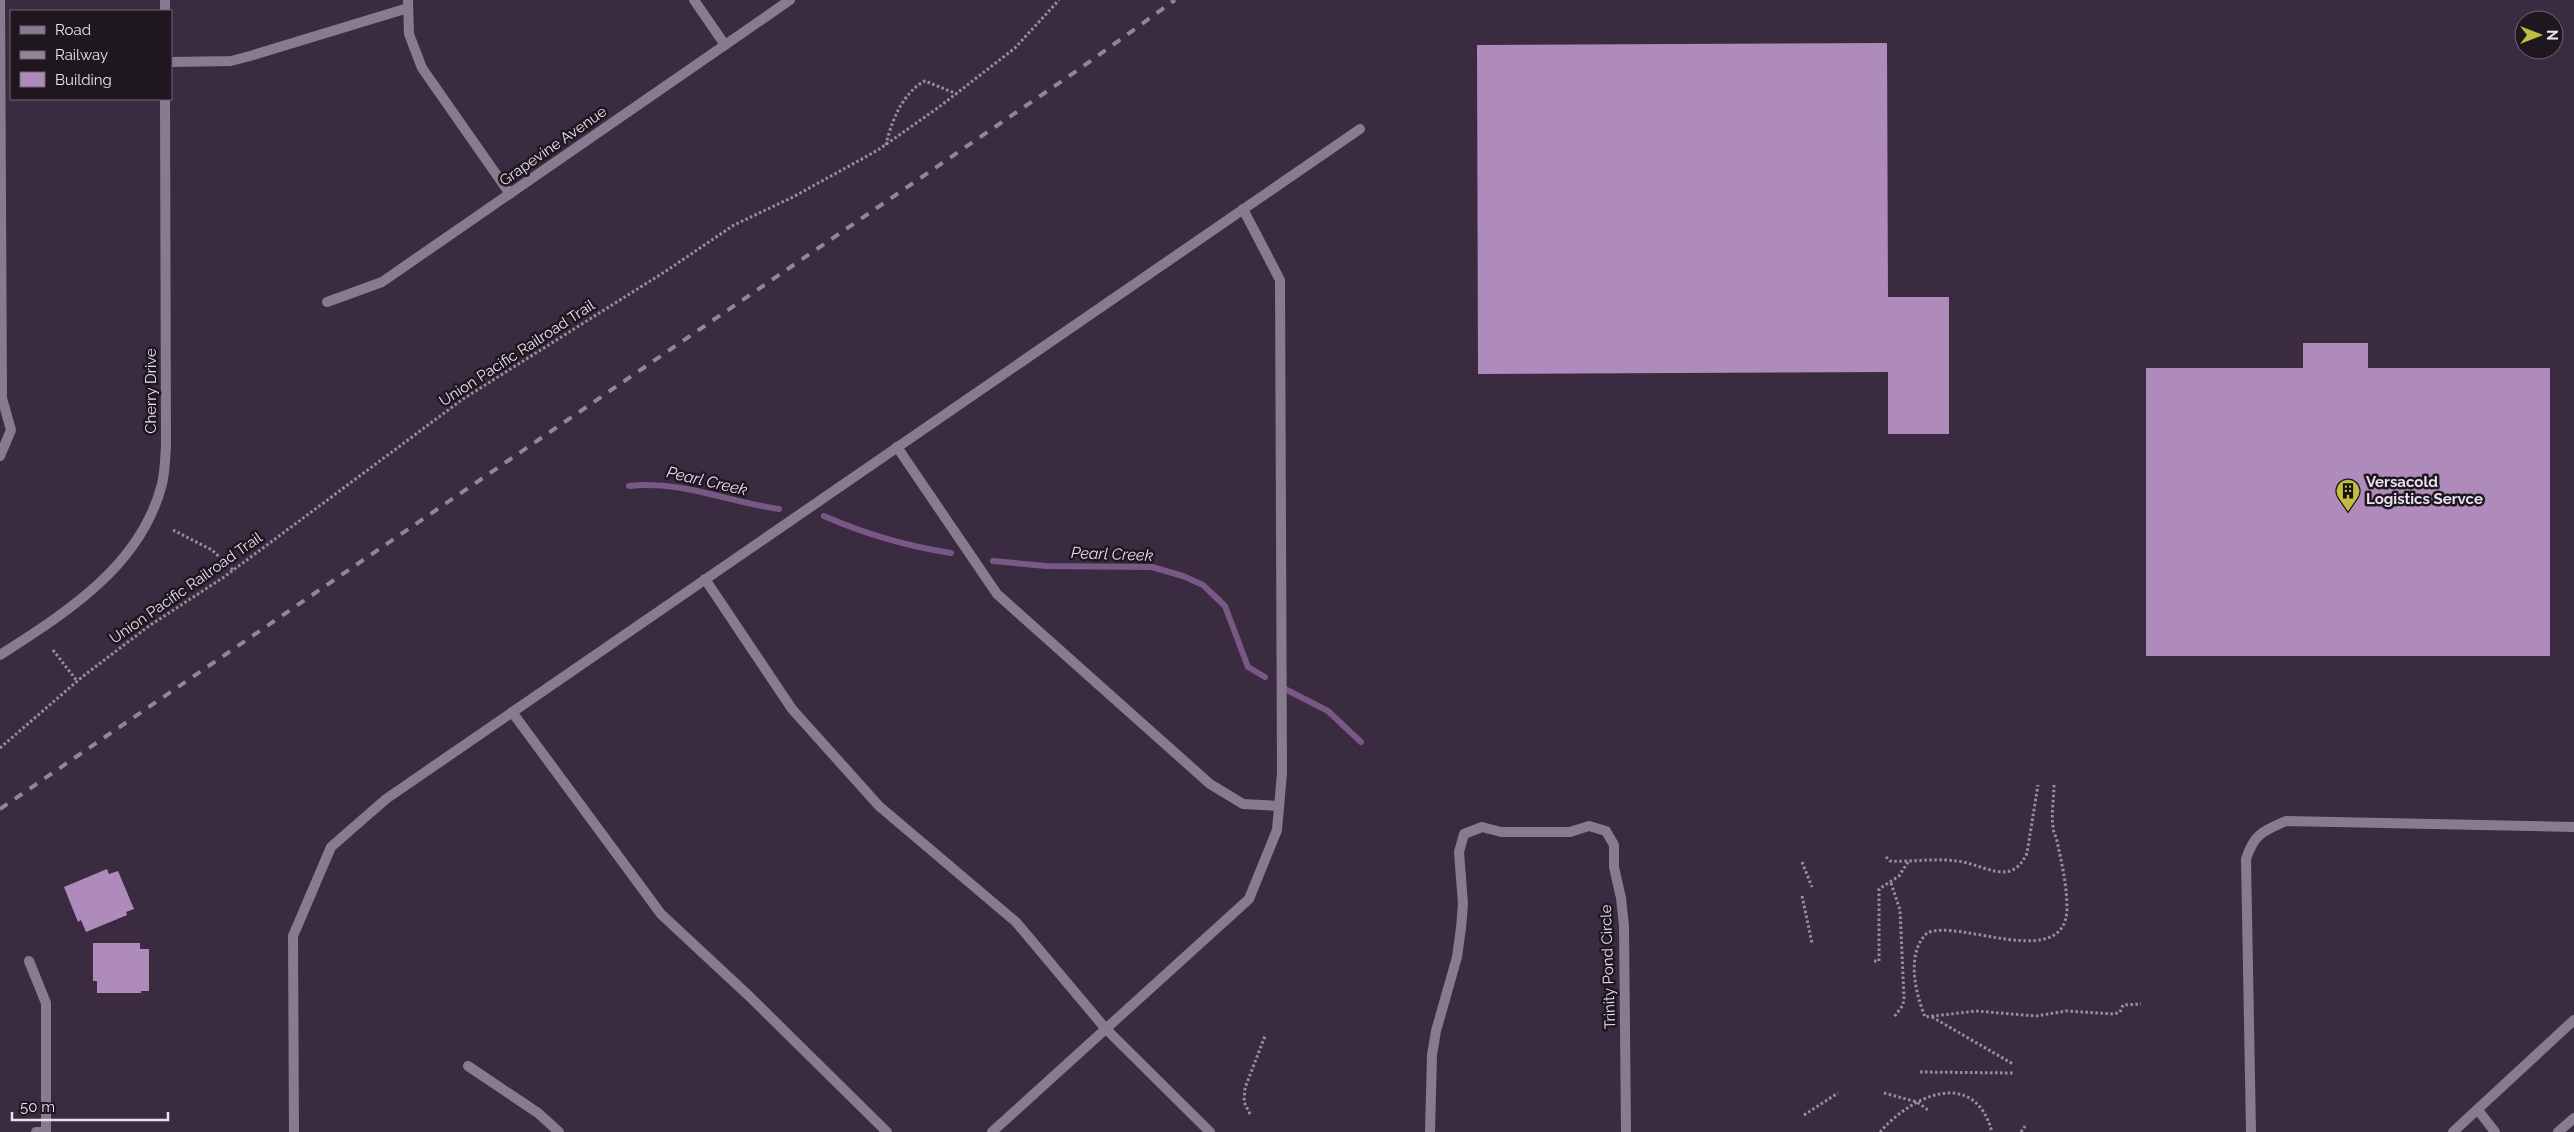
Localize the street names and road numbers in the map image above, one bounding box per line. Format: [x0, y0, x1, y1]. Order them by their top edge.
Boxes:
street label: Grapevine Avenue [496, 102, 610, 190]
street label: Union Pacific Railroad Trail [436, 295, 599, 410]
street label: Cherry Drive [142, 348, 160, 434]
street label: Union Pacific Railroad Trail [106, 528, 266, 648]
street label: Trinity Pond Circle [1597, 904, 1619, 1030]

